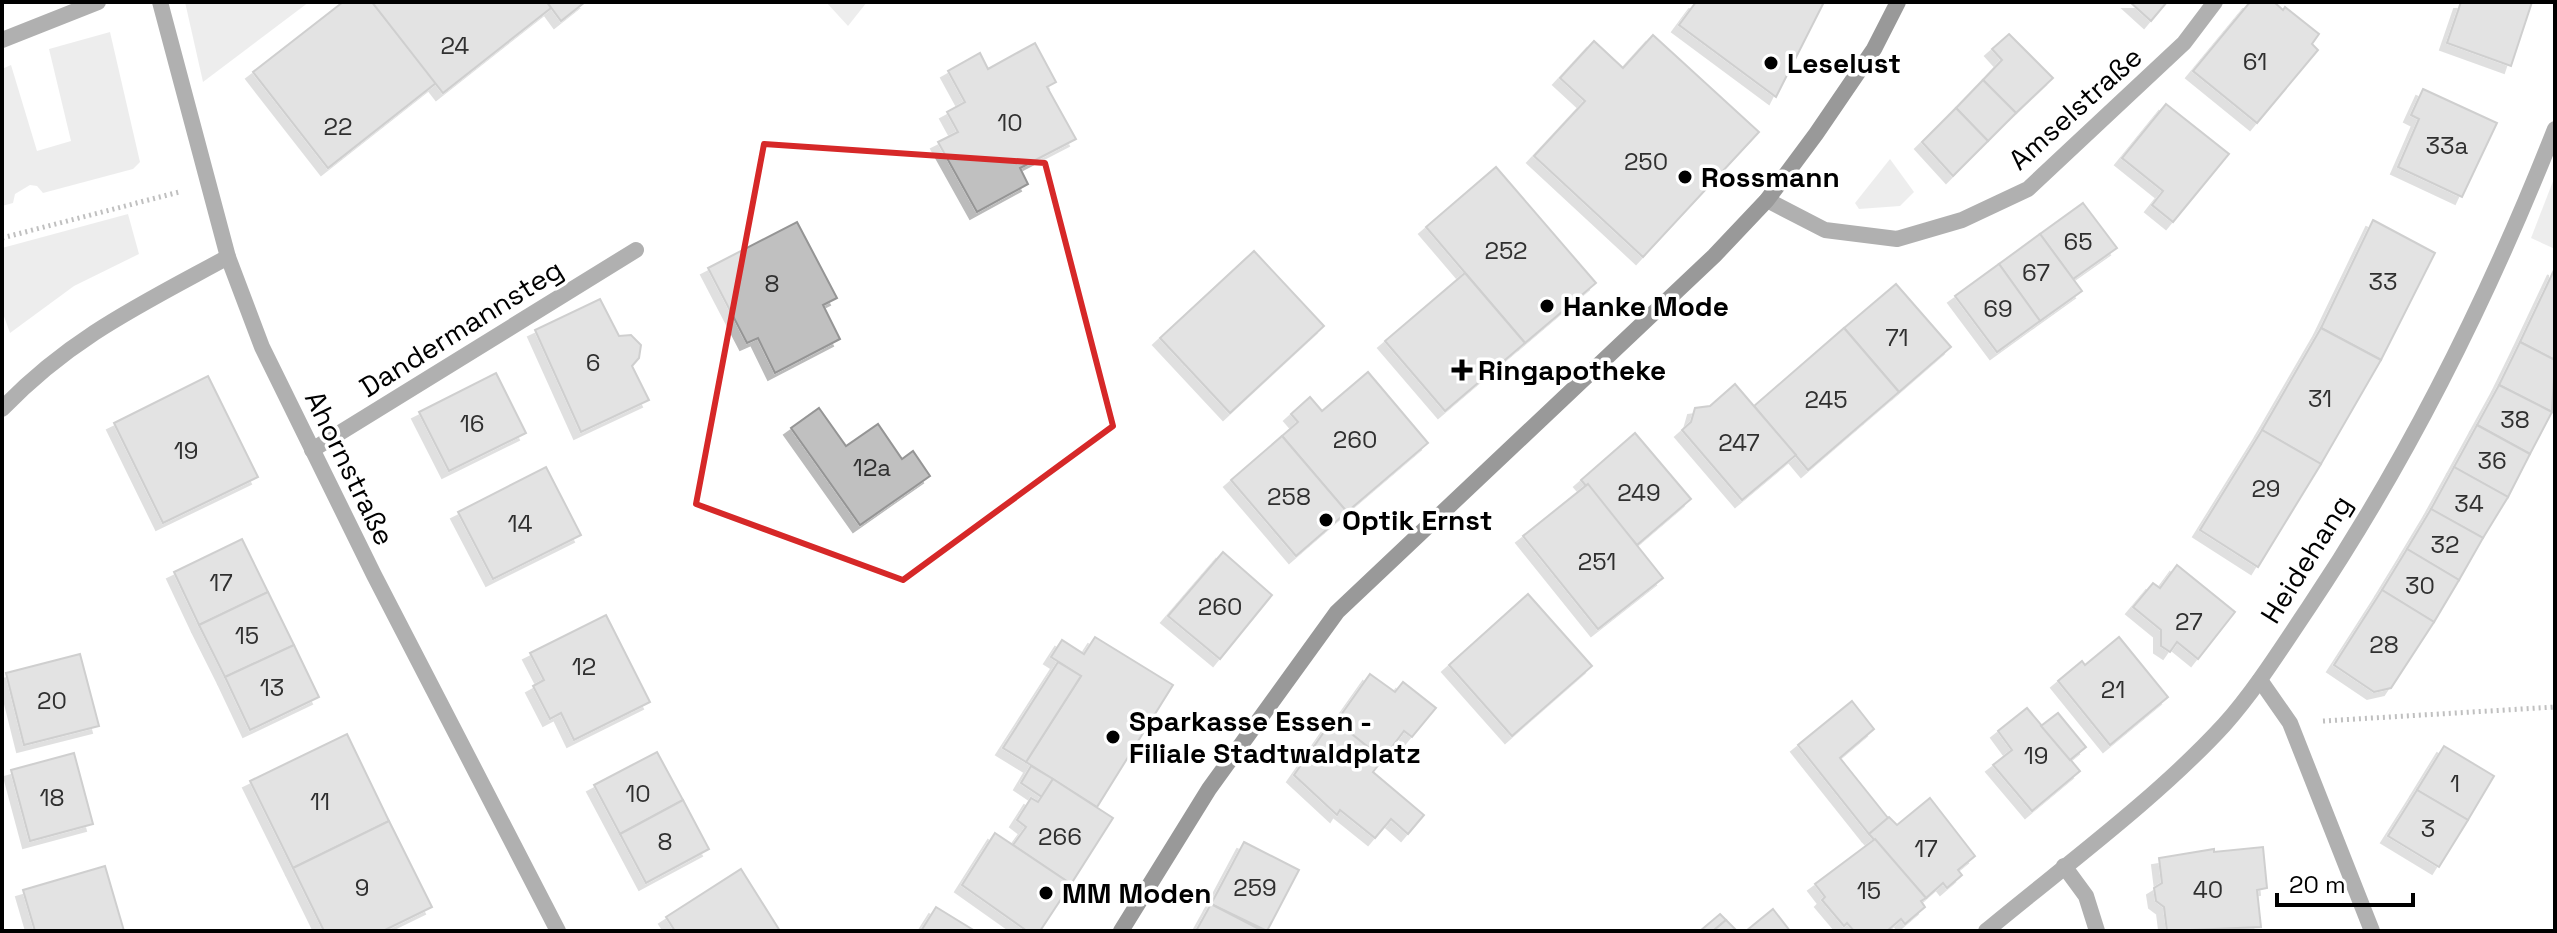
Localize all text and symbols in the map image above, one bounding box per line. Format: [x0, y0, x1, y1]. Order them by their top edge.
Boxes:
house number: 24 [441, 30, 469, 61]
street label: Amselstraße [2001, 39, 2149, 177]
place label: Leselust [1787, 45, 1901, 81]
house number: 61 [2243, 46, 2267, 77]
marker: Leselust [1762, 54, 1780, 72]
house number: 10 [997, 107, 1023, 138]
house number: 22 [324, 111, 352, 142]
house number: 33a [2426, 130, 2469, 161]
house number: 250 [1624, 146, 1668, 177]
place label: Rossmann [1701, 159, 1840, 195]
marker: Rossmann [1676, 168, 1694, 186]
house number: 65 [2063, 226, 2093, 257]
house number: 252 [1484, 235, 1528, 266]
street label: Dandermannsteg [353, 251, 569, 405]
house number: 67 [2022, 257, 2050, 288]
house number: 33 [2369, 266, 2398, 297]
house number: 8 [765, 268, 779, 299]
place label: Hanke Mode [1563, 288, 1729, 324]
house number: 69 [1983, 293, 2013, 324]
marker: Hanke Mode [1538, 297, 1556, 315]
house number: 71 [1885, 322, 1909, 353]
house number: 6 [586, 347, 600, 378]
place label: Ringapotheke [1478, 352, 1666, 388]
marker: Ringapotheke [1453, 361, 1471, 379]
house number: 31 [2308, 383, 2332, 414]
house number: 245 [1804, 384, 1848, 415]
street label: Ahornstraße [297, 385, 403, 551]
house number: 38 [2500, 404, 2530, 435]
house number: 16 [460, 408, 484, 439]
house number: 260 [1333, 424, 1377, 455]
house number: 247 [1718, 427, 1760, 458]
house number: 19 [174, 435, 198, 466]
house number: 36 [2477, 445, 2507, 476]
house number: 12a [853, 452, 891, 483]
house number: 29 [2251, 473, 2281, 504]
house number: 249 [1617, 477, 1661, 508]
house number: 258 [1267, 481, 1311, 512]
street label: Heidehang [2252, 488, 2360, 630]
house number: 34 [2454, 488, 2484, 519]
place label: Optik Ernst [1342, 502, 1492, 538]
house number: 14 [507, 508, 533, 539]
marker: Optik Ernst [1317, 511, 1335, 529]
house number: 32 [2431, 529, 2459, 560]
house number: 251 [1578, 546, 1616, 577]
house number: 17 [209, 567, 233, 598]
house number: 30 [2405, 570, 2435, 601]
house number: 260 [1198, 591, 1242, 622]
house number: 27 [2175, 606, 2203, 637]
house number: 15 [235, 620, 259, 651]
house number: 28 [2369, 629, 2399, 660]
house number: 12 [572, 651, 596, 682]
house number: 13 [260, 672, 284, 703]
house number: 21 [2101, 674, 2125, 705]
house number: 20 [37, 685, 67, 716]
place label: Sparkasse Essen - Filiale Stadtwaldplatz [1129, 703, 1421, 771]
marker: Sparkasse Essen - Filiale Stadtwaldplatz [1104, 728, 1122, 746]
house number: 19 [2024, 740, 2048, 771]
house number: 1 [2450, 768, 2460, 799]
house number: 10 [625, 778, 651, 809]
house number: 18 [40, 782, 64, 813]
house number: 11 [310, 786, 330, 817]
house number: 3 [2421, 813, 2435, 844]
house number: 266 [1038, 821, 1082, 852]
house number: 8 [658, 826, 672, 857]
house number: 17 [1914, 833, 1938, 864]
scale bar [2277, 857, 2413, 907]
text: 20 m [2289, 869, 2346, 900]
house number: 9 [355, 872, 369, 903]
house number: 259 [1233, 872, 1277, 903]
house number: 40 [2193, 874, 2223, 905]
place label: MM Moden [1062, 875, 1212, 911]
house number: 15 [1857, 875, 1881, 906]
marker: MM Moden [1037, 884, 1055, 902]

